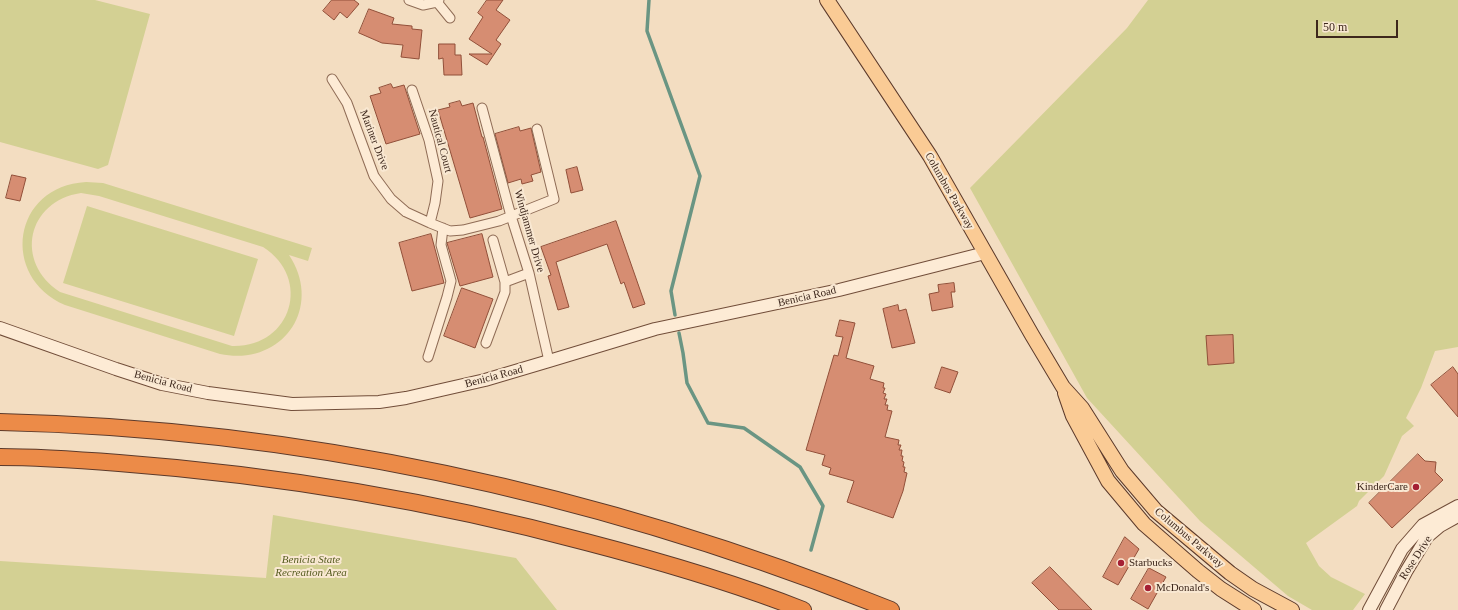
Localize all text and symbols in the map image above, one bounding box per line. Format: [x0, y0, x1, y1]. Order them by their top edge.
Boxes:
scale bar [1318, 12, 1400, 38]
text: 50 m [1323, 20, 1347, 34]
street label: Mariner Drive [357, 108, 391, 172]
street label: Nautical Court [425, 108, 455, 174]
street label: Columbus Parkway [922, 150, 976, 232]
street label: Windjammer Drive [511, 188, 547, 274]
street label: Benicia Road [776, 284, 838, 310]
street label: Benicia Road [464, 363, 524, 391]
street label: Benicia Road [133, 368, 193, 396]
place label: KinderCare [1357, 480, 1408, 494]
marker: KinderCare [1411, 482, 1421, 492]
street label: Columbus Parkway [1152, 505, 1226, 571]
street label: Rose Drive [1397, 534, 1435, 582]
park label: Benicia State Recreation Area [275, 553, 347, 579]
place label: Starbucks [1129, 556, 1172, 570]
marker: Starbucks [1116, 558, 1126, 568]
place label: McDonald's [1156, 581, 1209, 595]
marker: McDonald's [1143, 583, 1153, 593]

